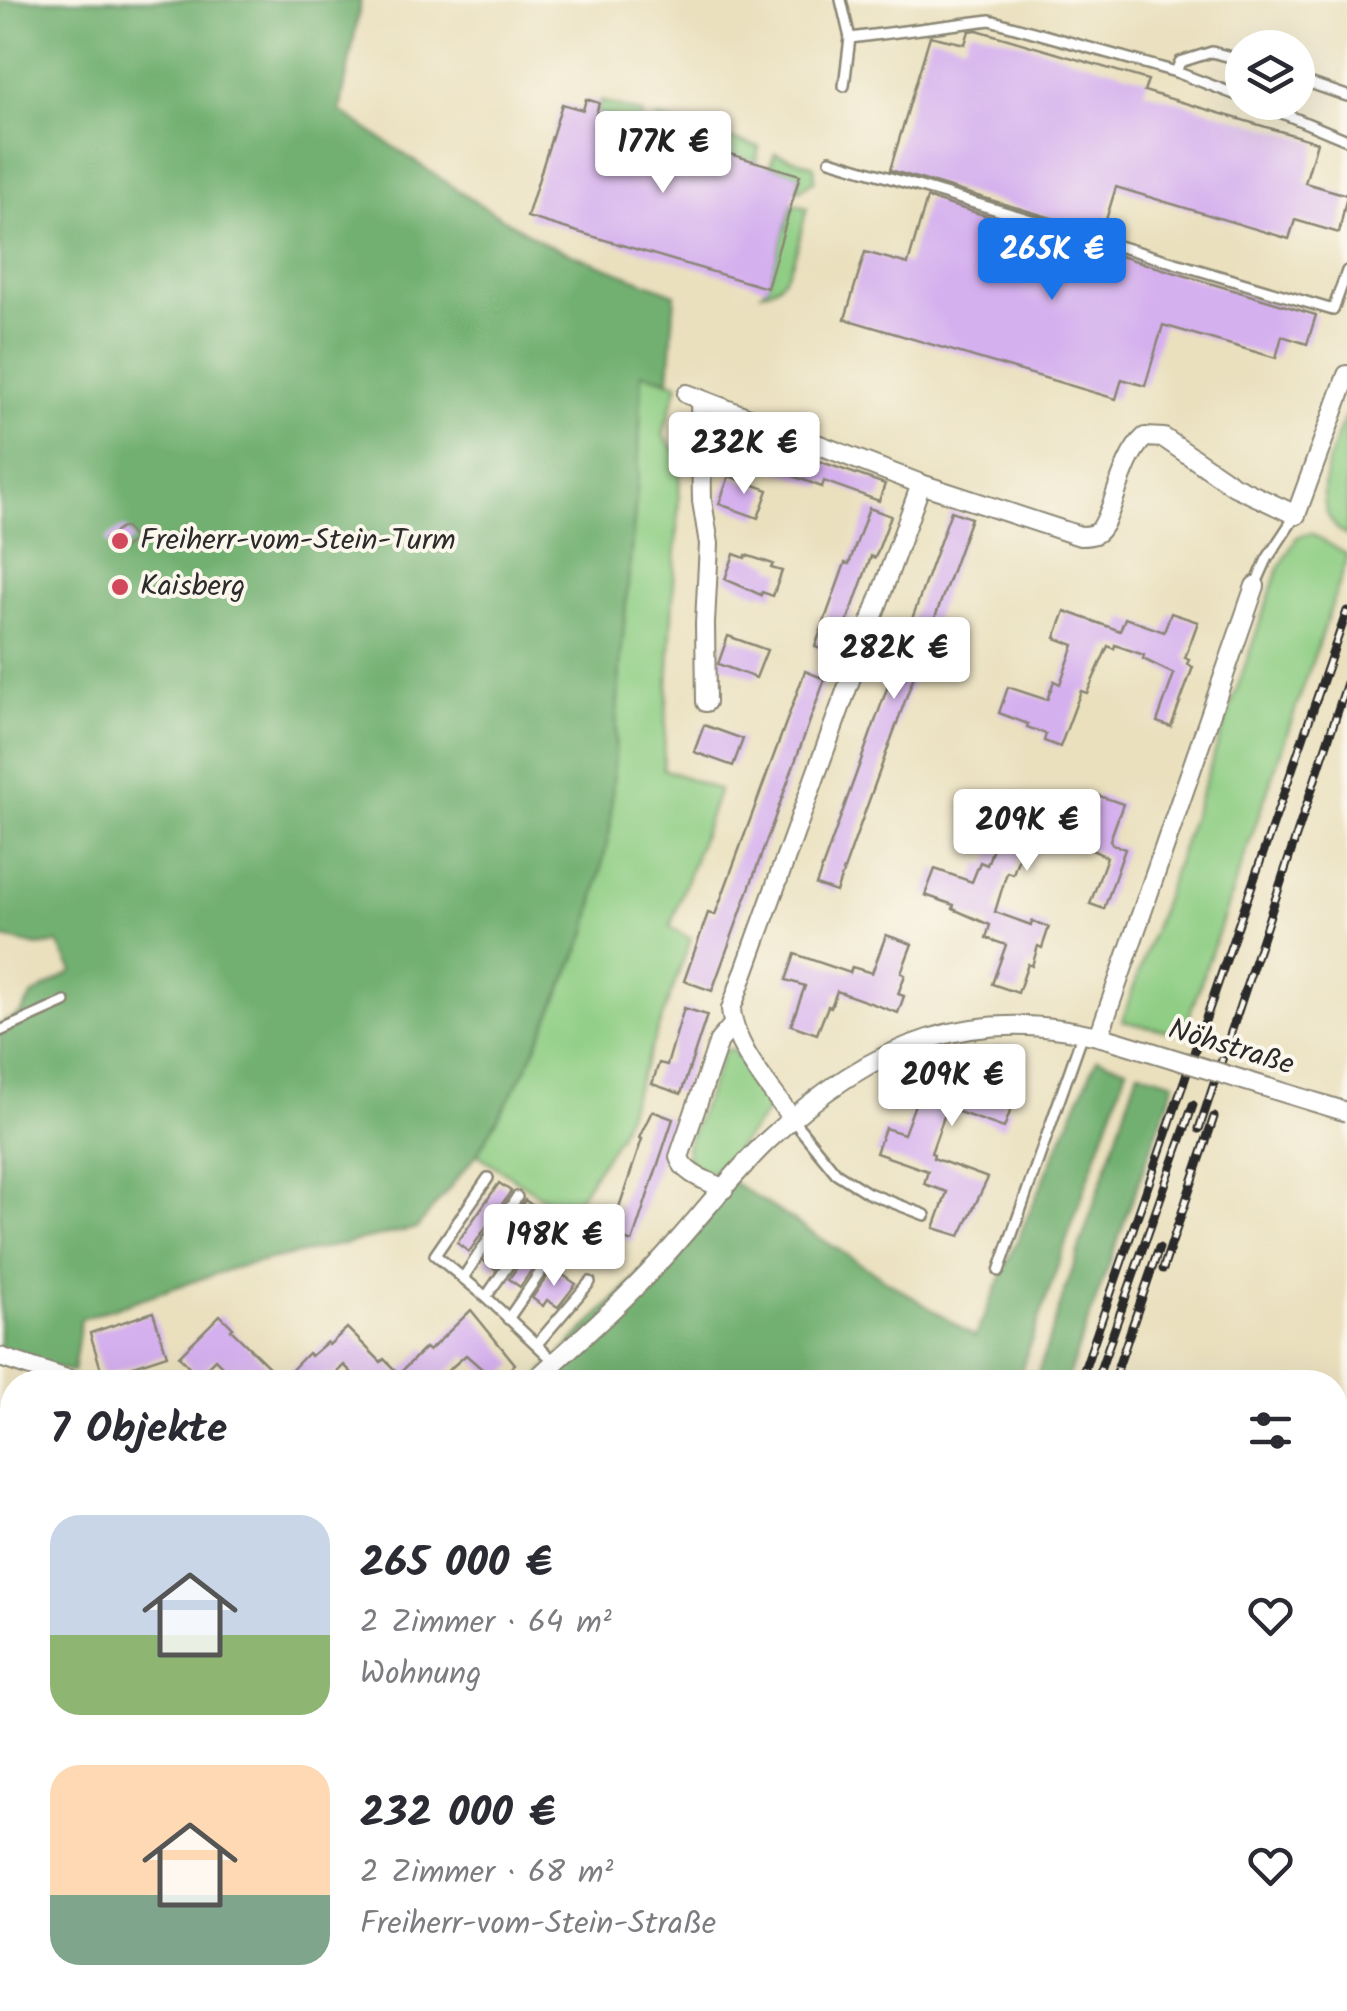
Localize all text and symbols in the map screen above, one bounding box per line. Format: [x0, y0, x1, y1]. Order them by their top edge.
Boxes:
map controls [1225, 30, 1315, 120]
button: layers [1225, 30, 1315, 120]
pin: 177K € [582, 111, 744, 196]
text: 177K € [617, 118, 709, 169]
pin: 265K € [971, 218, 1133, 303]
text: 265K € [1000, 225, 1104, 276]
pin: 232K € [663, 412, 825, 497]
text: 232K € [691, 419, 797, 470]
place label: Freiherr-vom-Stein-Turm [140, 517, 456, 565]
marker: Freiherr-vom-Stein-Turm [109, 530, 131, 552]
place label: Kaisberg [140, 563, 245, 611]
marker: Kaisberg [109, 576, 131, 598]
pin: 282K € [813, 617, 975, 702]
text: 282K € [840, 624, 948, 675]
pin: 209K € [946, 789, 1108, 874]
text: 209K € [975, 796, 1079, 847]
street label: Nöhstraße [1162, 1006, 1300, 1090]
pin: 209K € [871, 1044, 1033, 1129]
text: 209K € [900, 1051, 1004, 1102]
pin: 198K € [473, 1204, 635, 1289]
text: 198K € [506, 1211, 602, 1262]
text: 7 Objekte [50, 1397, 227, 1464]
icon: filters [1243, 1403, 1298, 1458]
text: 265 000 € [360, 1531, 552, 1598]
icon: home [130, 1555, 250, 1675]
icon: heart [1243, 1588, 1298, 1643]
text: 2 Zimmer · 64 m² [360, 1598, 612, 1649]
text: Wohnung [360, 1649, 481, 1700]
text: 232 000 € [360, 1781, 556, 1848]
icon: home [130, 1805, 250, 1925]
icon: heart [1243, 1838, 1298, 1893]
text: 2 Zimmer · 68 m² [360, 1848, 613, 1899]
text: Freiherr-vom-Stein-Straße [360, 1899, 716, 1950]

